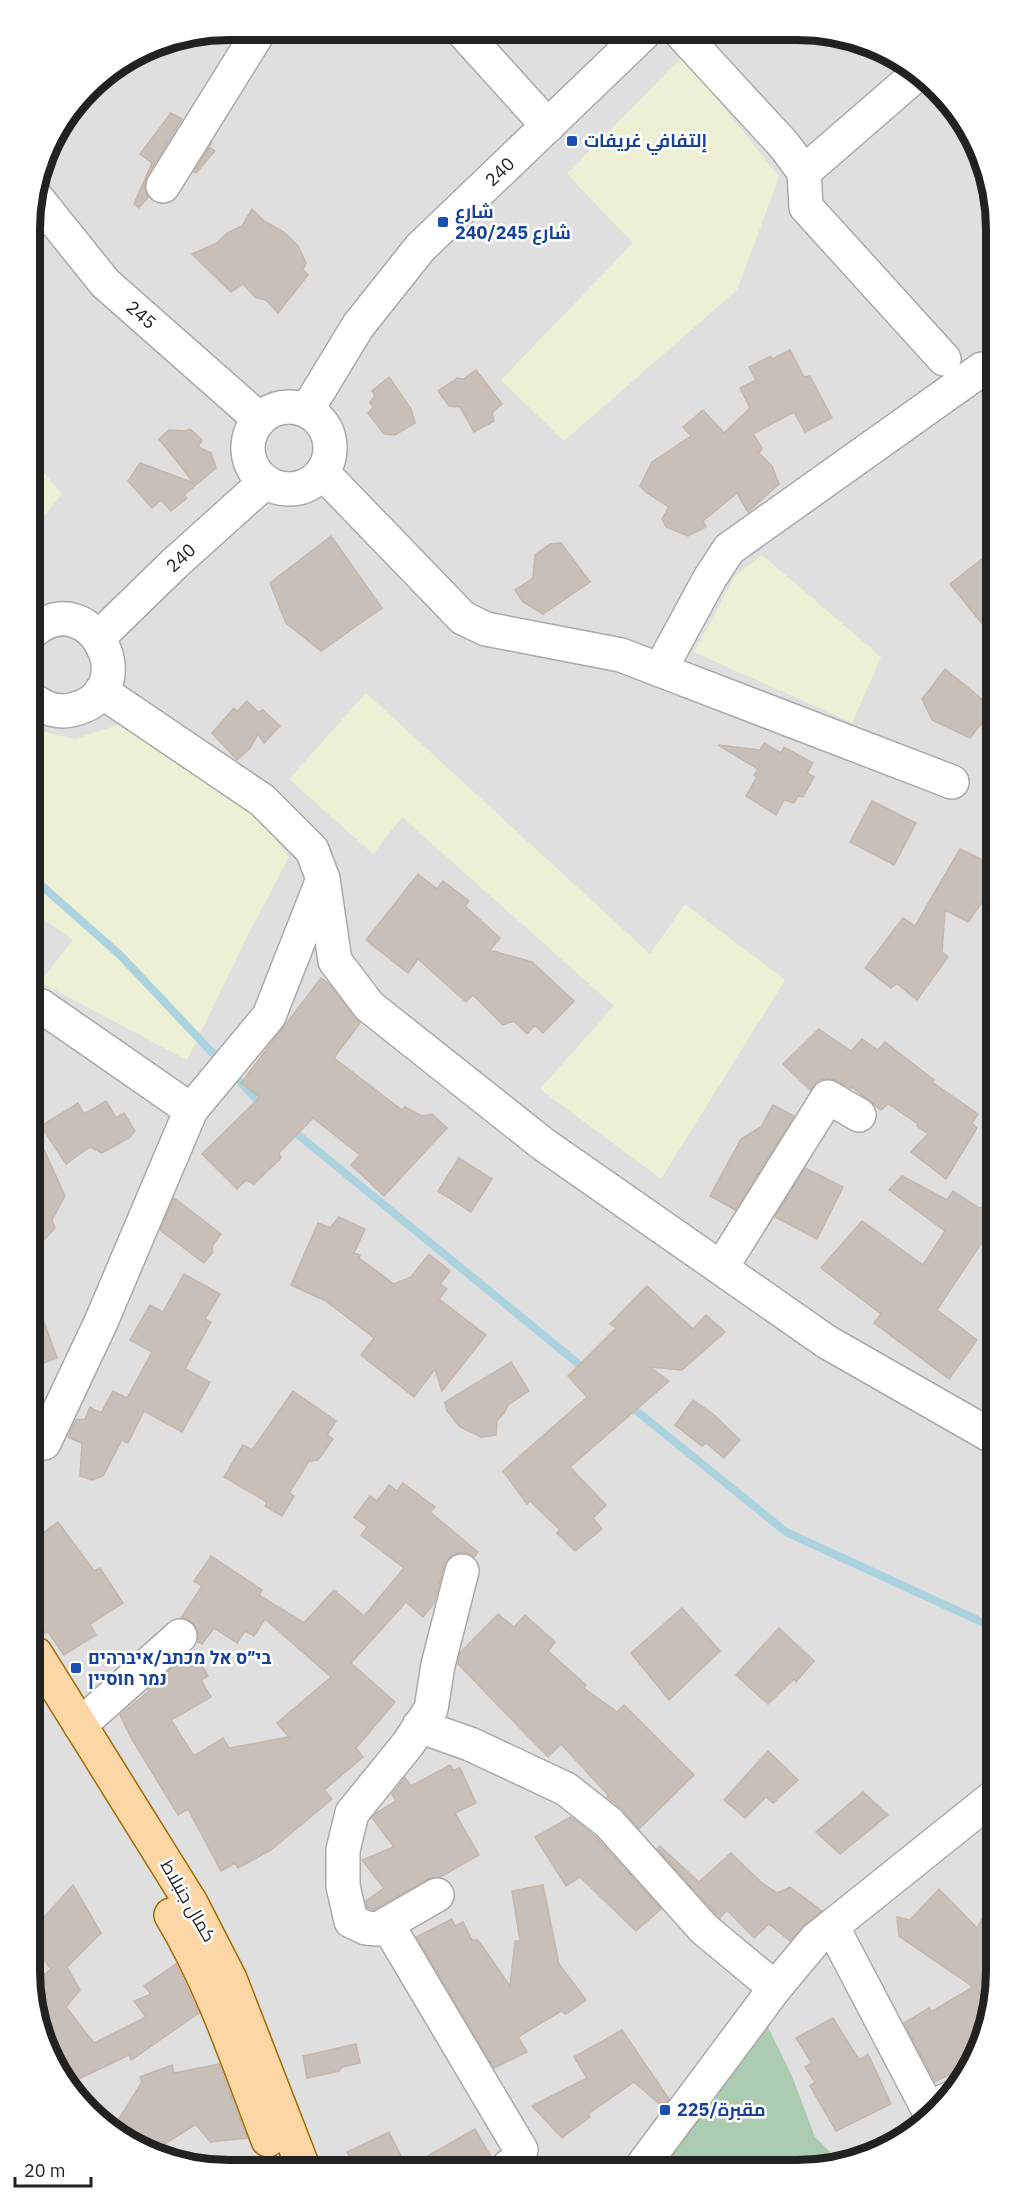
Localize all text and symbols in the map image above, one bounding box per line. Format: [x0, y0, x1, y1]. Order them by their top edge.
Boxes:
place label: إلتفافي غريفات [584, 129, 707, 156]
marker: إلتفافي غريفات [565, 134, 579, 148]
street label: 240 [480, 152, 519, 191]
place label: شارع 240/شارع 245 [455, 200, 571, 245]
marker: شارع 240/شارع 245 [436, 215, 450, 229]
street label: 245 [122, 295, 161, 334]
street label: 240 [161, 538, 200, 577]
place label: בי״ס אל מכתב/איברהים נמר חוסיין [88, 1646, 271, 1690]
marker: בי״ס אל מכתב/איברהים נמר חוסיין [69, 1661, 83, 1675]
street label: كمال جنبلاط [156, 1855, 221, 1946]
place label: مقبرة/225 [677, 2098, 766, 2121]
marker: مقبرة/225 [658, 2103, 672, 2117]
scale bar [15, 2150, 92, 2188]
text: 20 m [24, 2159, 66, 2182]

